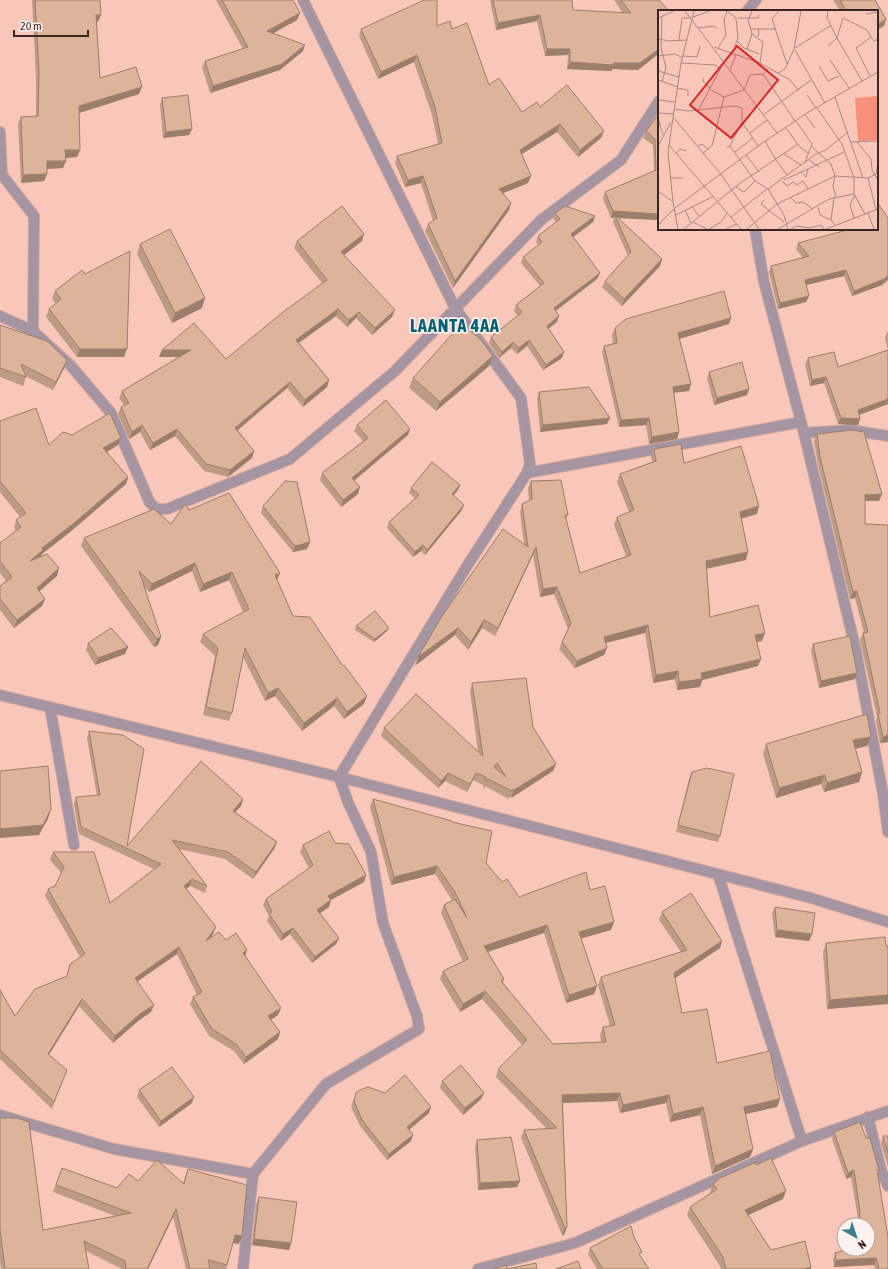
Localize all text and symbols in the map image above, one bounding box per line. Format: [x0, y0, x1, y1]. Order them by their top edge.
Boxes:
inset map [658, 10, 878, 230]
scale bar [14, 12, 88, 38]
text: 20 m [20, 19, 42, 33]
district label: LAANTA 4AA [410, 315, 500, 336]
north arrow [836, 1217, 876, 1257]
text: N [856, 1238, 869, 1251]

